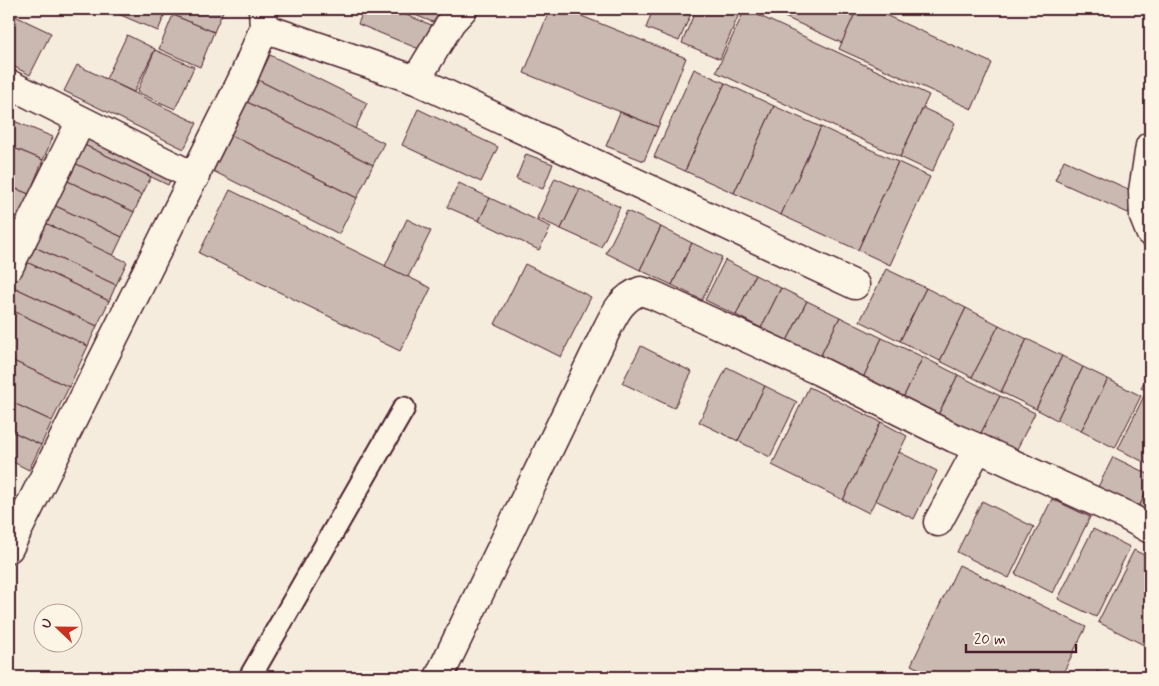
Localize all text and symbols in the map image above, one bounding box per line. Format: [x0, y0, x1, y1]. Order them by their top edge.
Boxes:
north arrow [32, 604, 82, 654]
text: U [37, 616, 57, 631]
scale bar [966, 621, 1076, 653]
text: 20 m [974, 630, 1006, 650]

